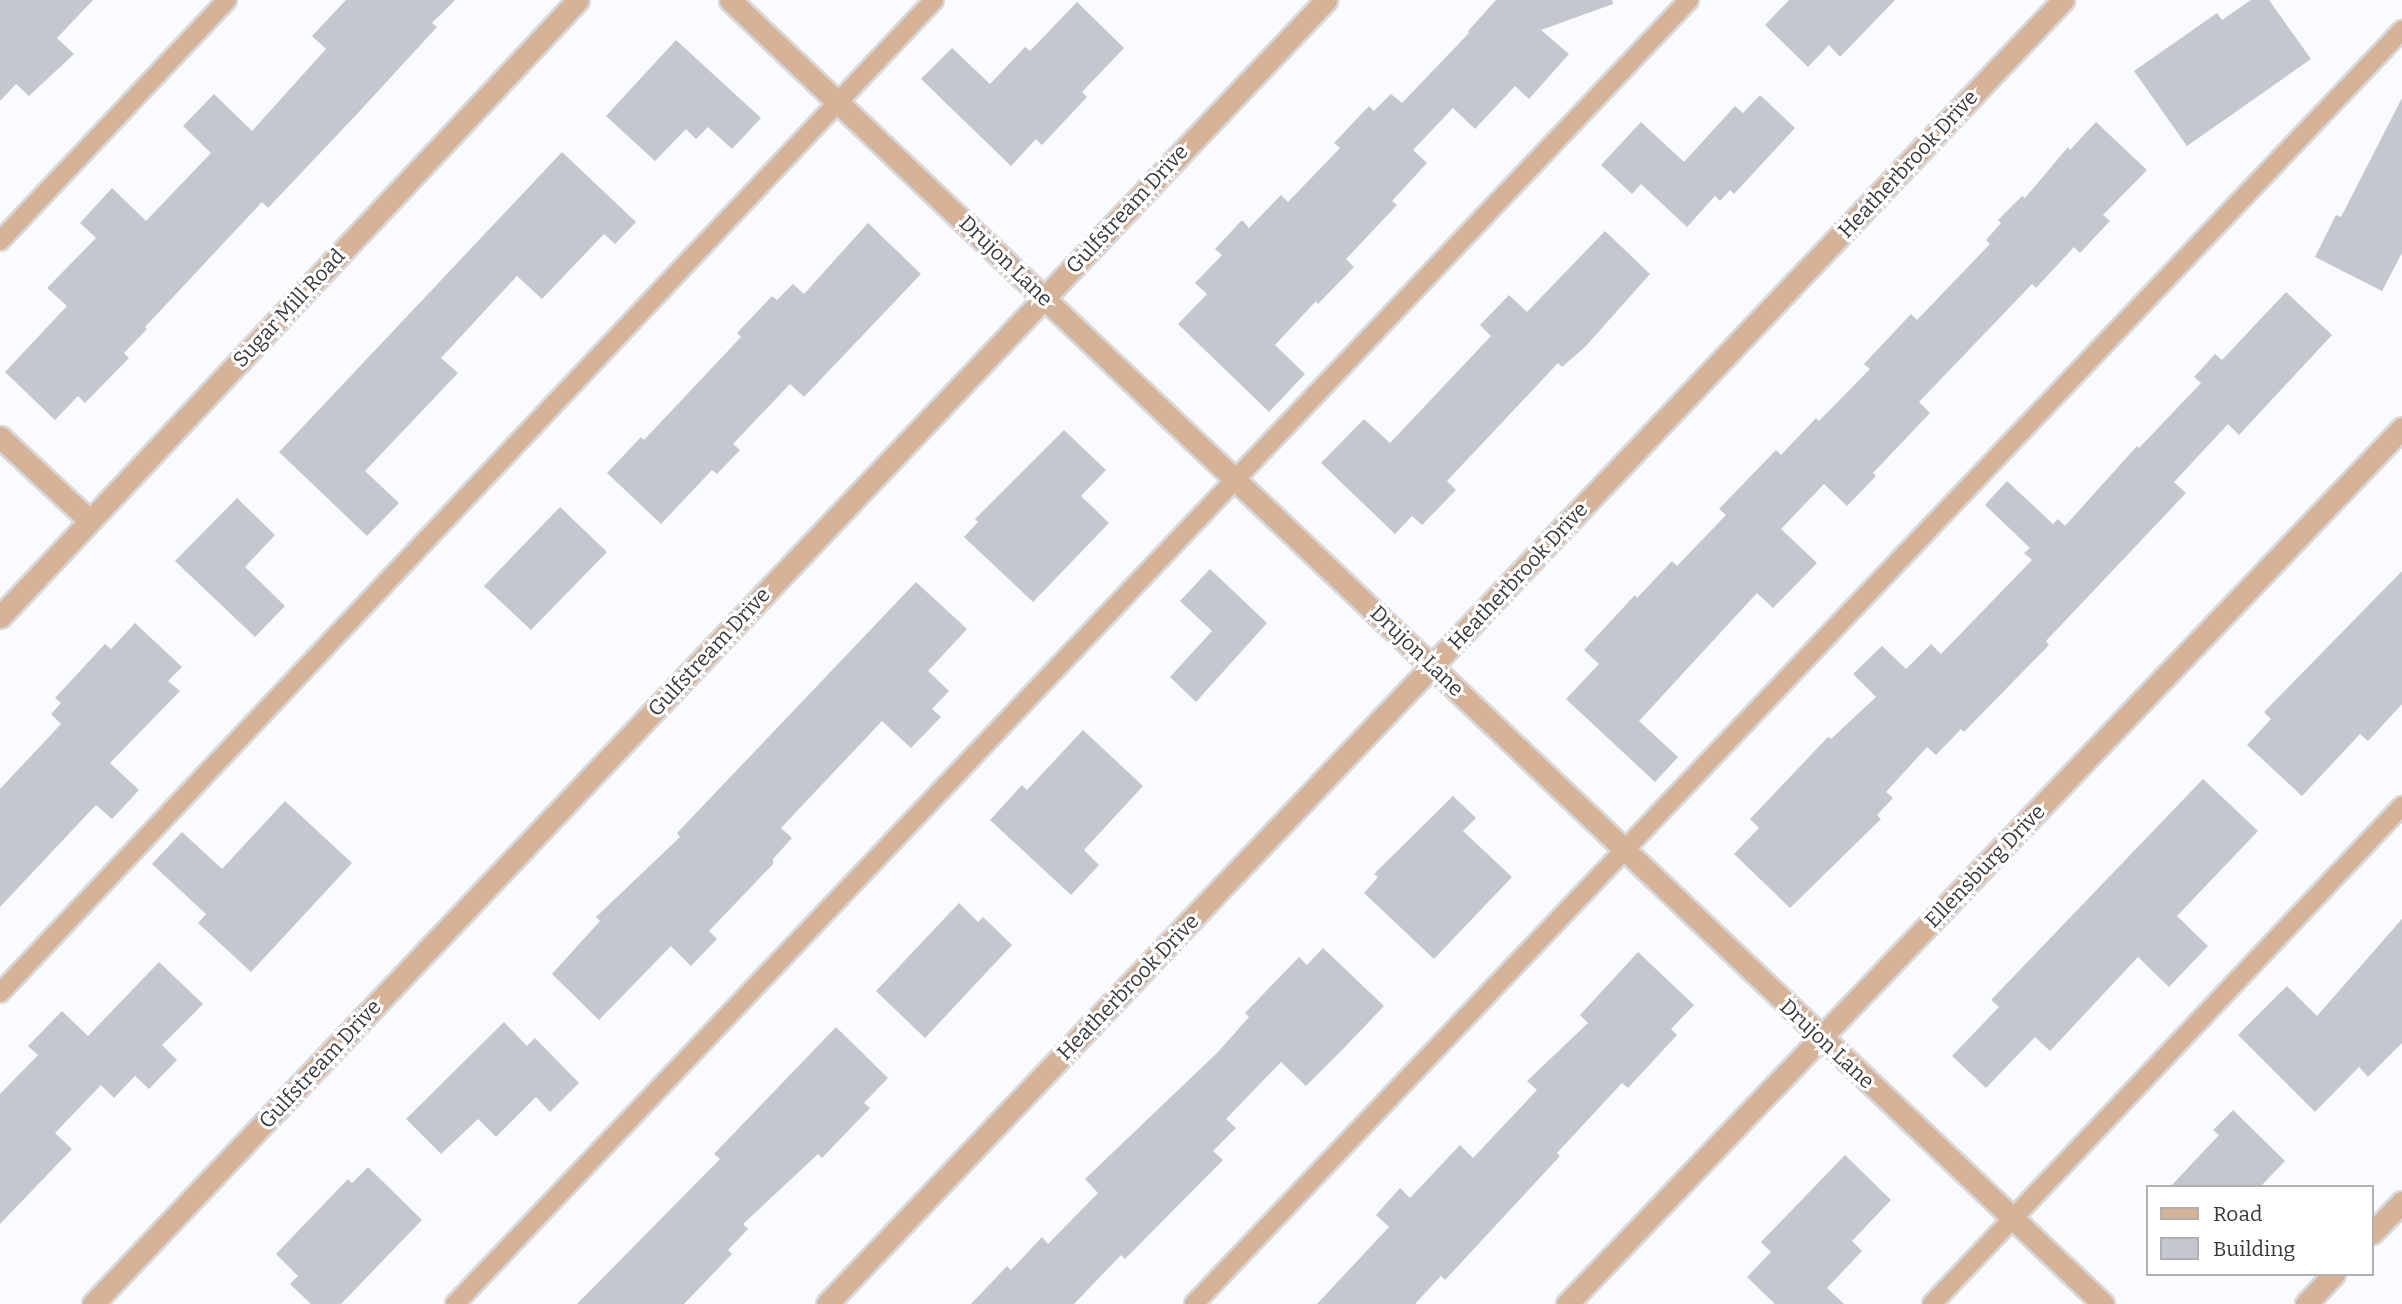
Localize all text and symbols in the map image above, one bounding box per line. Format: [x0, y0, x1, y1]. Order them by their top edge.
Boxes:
street label: Heatherbrook Drive [1833, 85, 1983, 243]
street label: Gulfstream Drive [1061, 139, 1193, 279]
street label: Drujon Lane [954, 210, 1058, 312]
street label: Sugar Mill Road [228, 244, 350, 372]
street label: Heatherbrook Drive [1443, 497, 1593, 655]
street label: Gulfstream Drive [643, 582, 775, 722]
street label: Drujon Lane [1365, 600, 1469, 702]
street label: Ellensburg Drive [1920, 799, 2050, 933]
street label: Heatherbrook Drive [1052, 909, 1204, 1065]
street label: Gulfstream Drive [254, 994, 386, 1134]
street label: Drujon Lane [1775, 994, 1879, 1094]
legend [2146, 1185, 2374, 1276]
text: Road [2213, 1201, 2262, 1227]
text: Building [2213, 1236, 2295, 1262]

